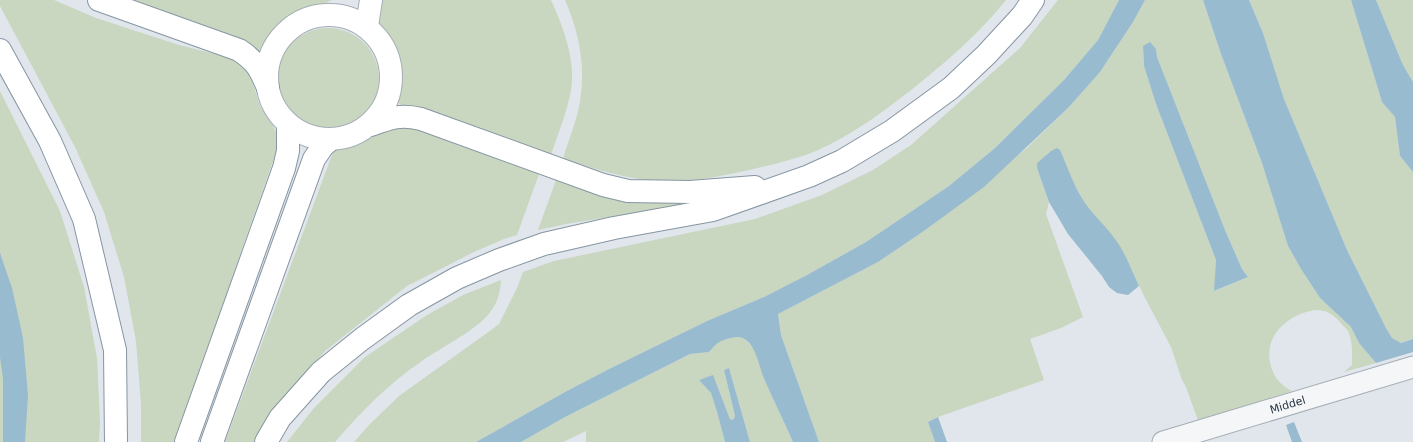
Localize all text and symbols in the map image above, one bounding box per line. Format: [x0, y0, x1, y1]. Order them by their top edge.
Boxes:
street label: Middel [1268, 393, 1307, 416]

